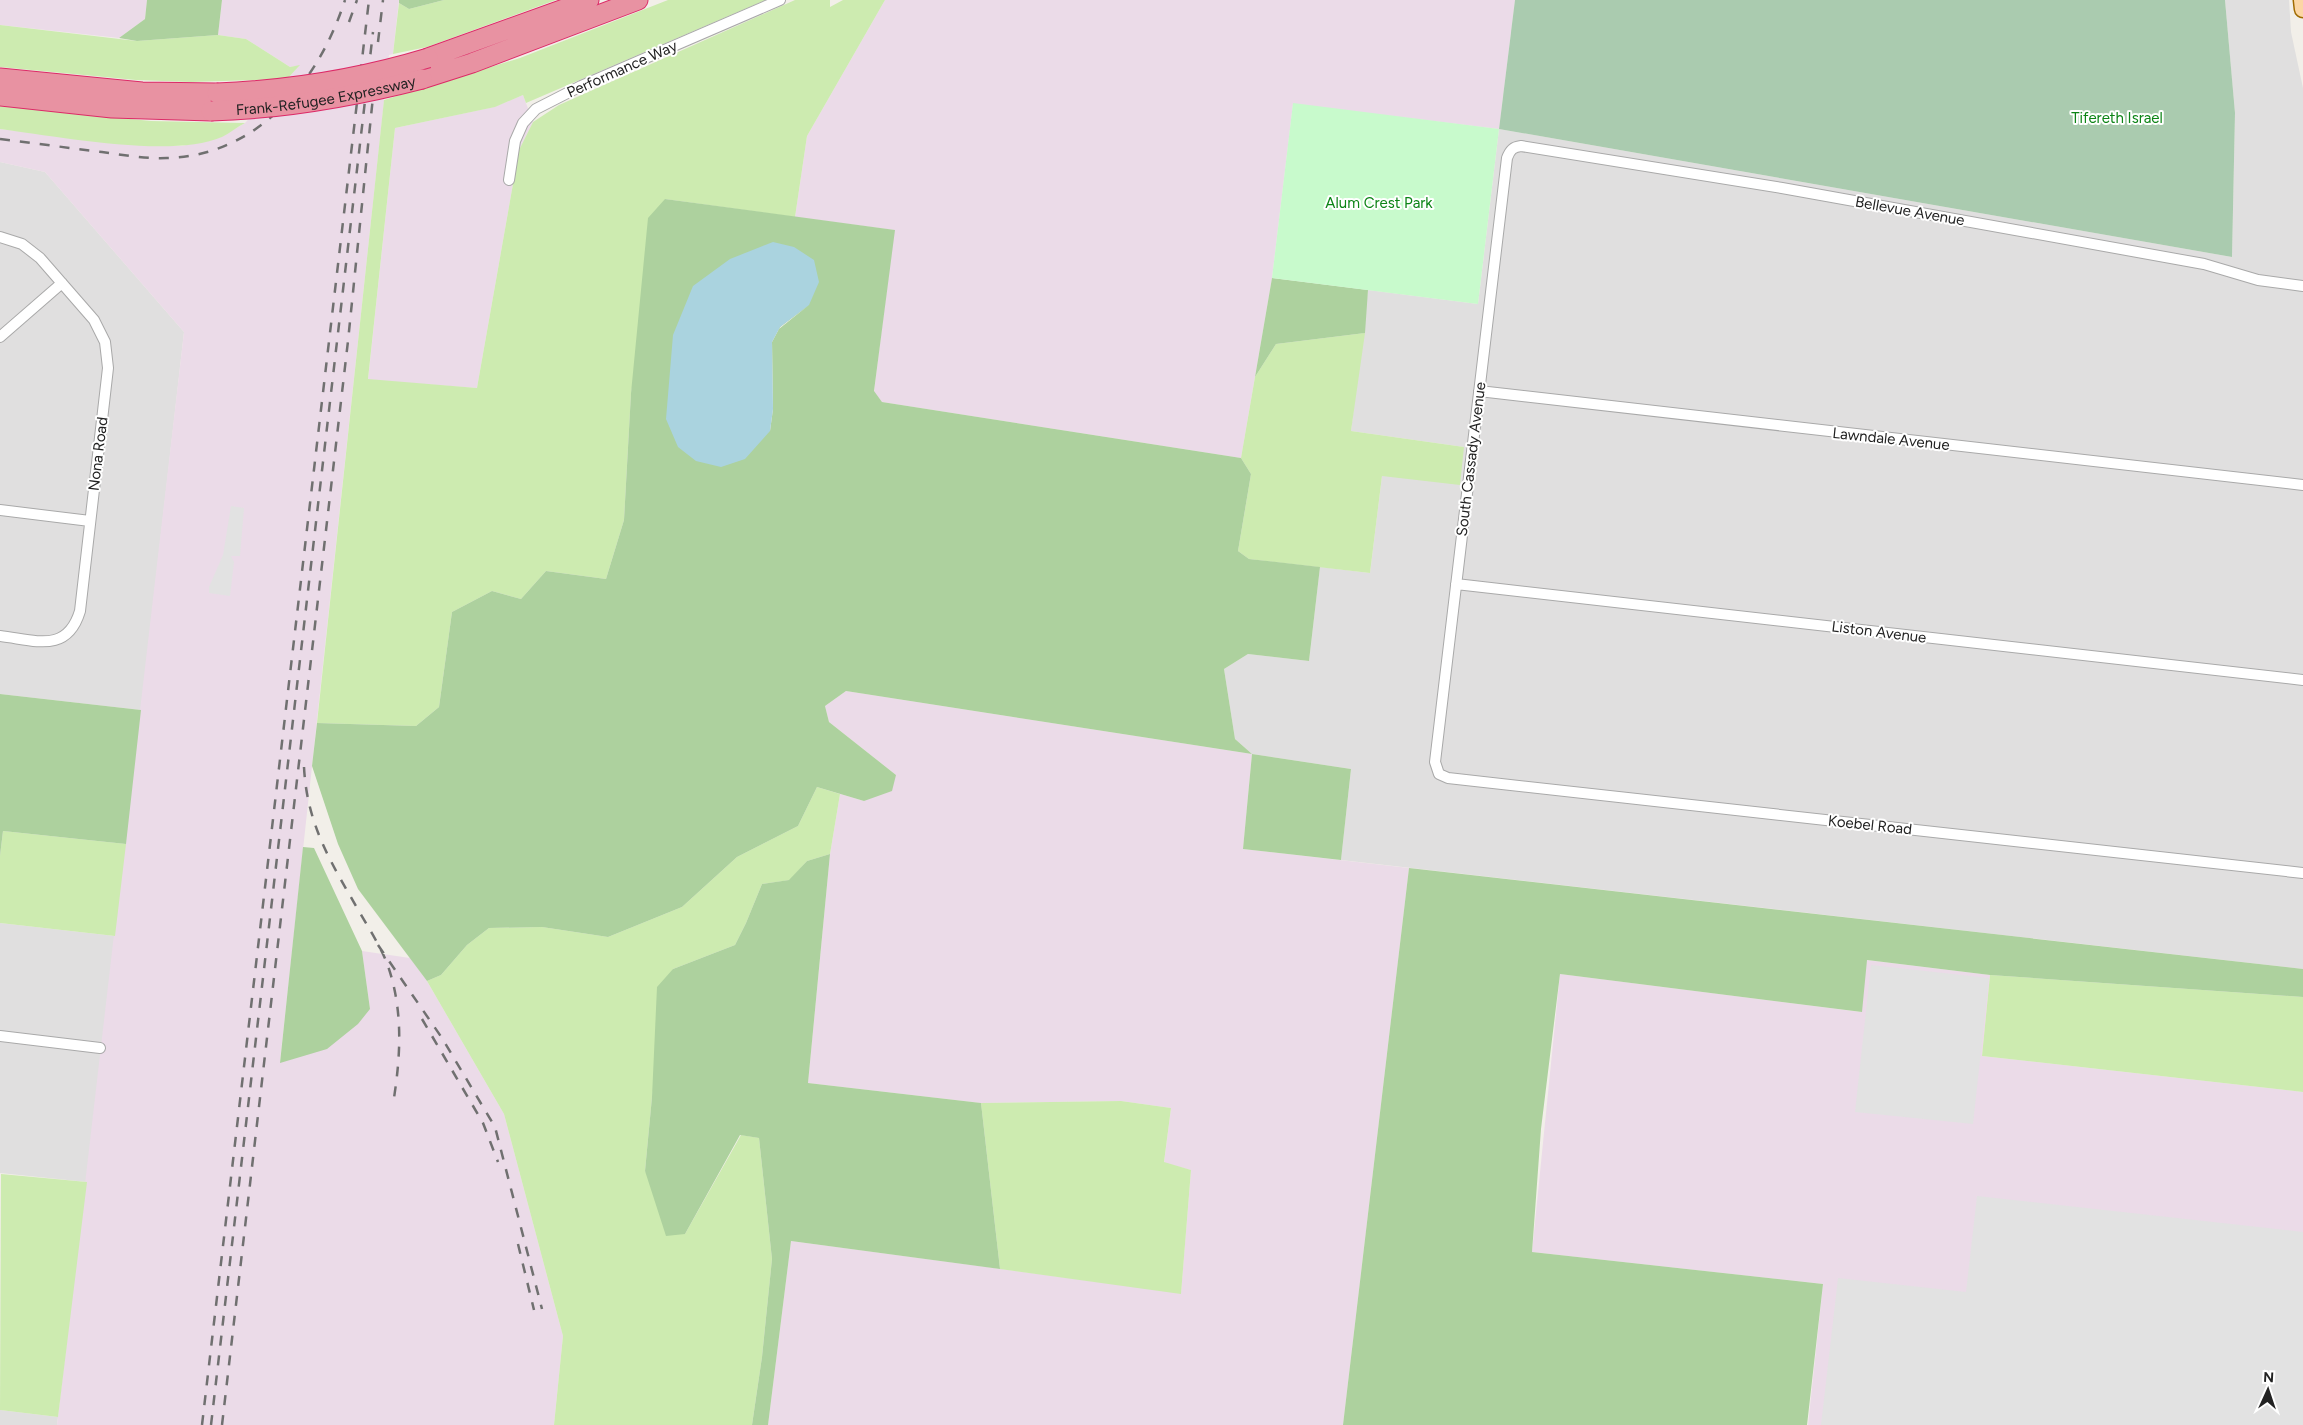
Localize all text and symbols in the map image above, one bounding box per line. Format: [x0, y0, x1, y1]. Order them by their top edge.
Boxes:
street label: Performance Way [564, 37, 680, 101]
street label: Frank-Refugee Expressway [235, 72, 418, 119]
park label: Tifereth Israel [2071, 109, 2163, 127]
street label: Bellevue Avenue [1854, 193, 1966, 229]
park label: Alum Crest Park [1325, 194, 1433, 212]
street label: South Cassady Avenue [1453, 381, 1489, 537]
street label: Nona Road [85, 416, 111, 492]
street label: Lawndale Avenue [1831, 424, 1951, 454]
street label: Liston Avenue [1831, 617, 1927, 647]
street label: Koebel Road [1827, 812, 1913, 838]
north arrow [2243, 1365, 2293, 1415]
text: N [2263, 1369, 2275, 1386]

